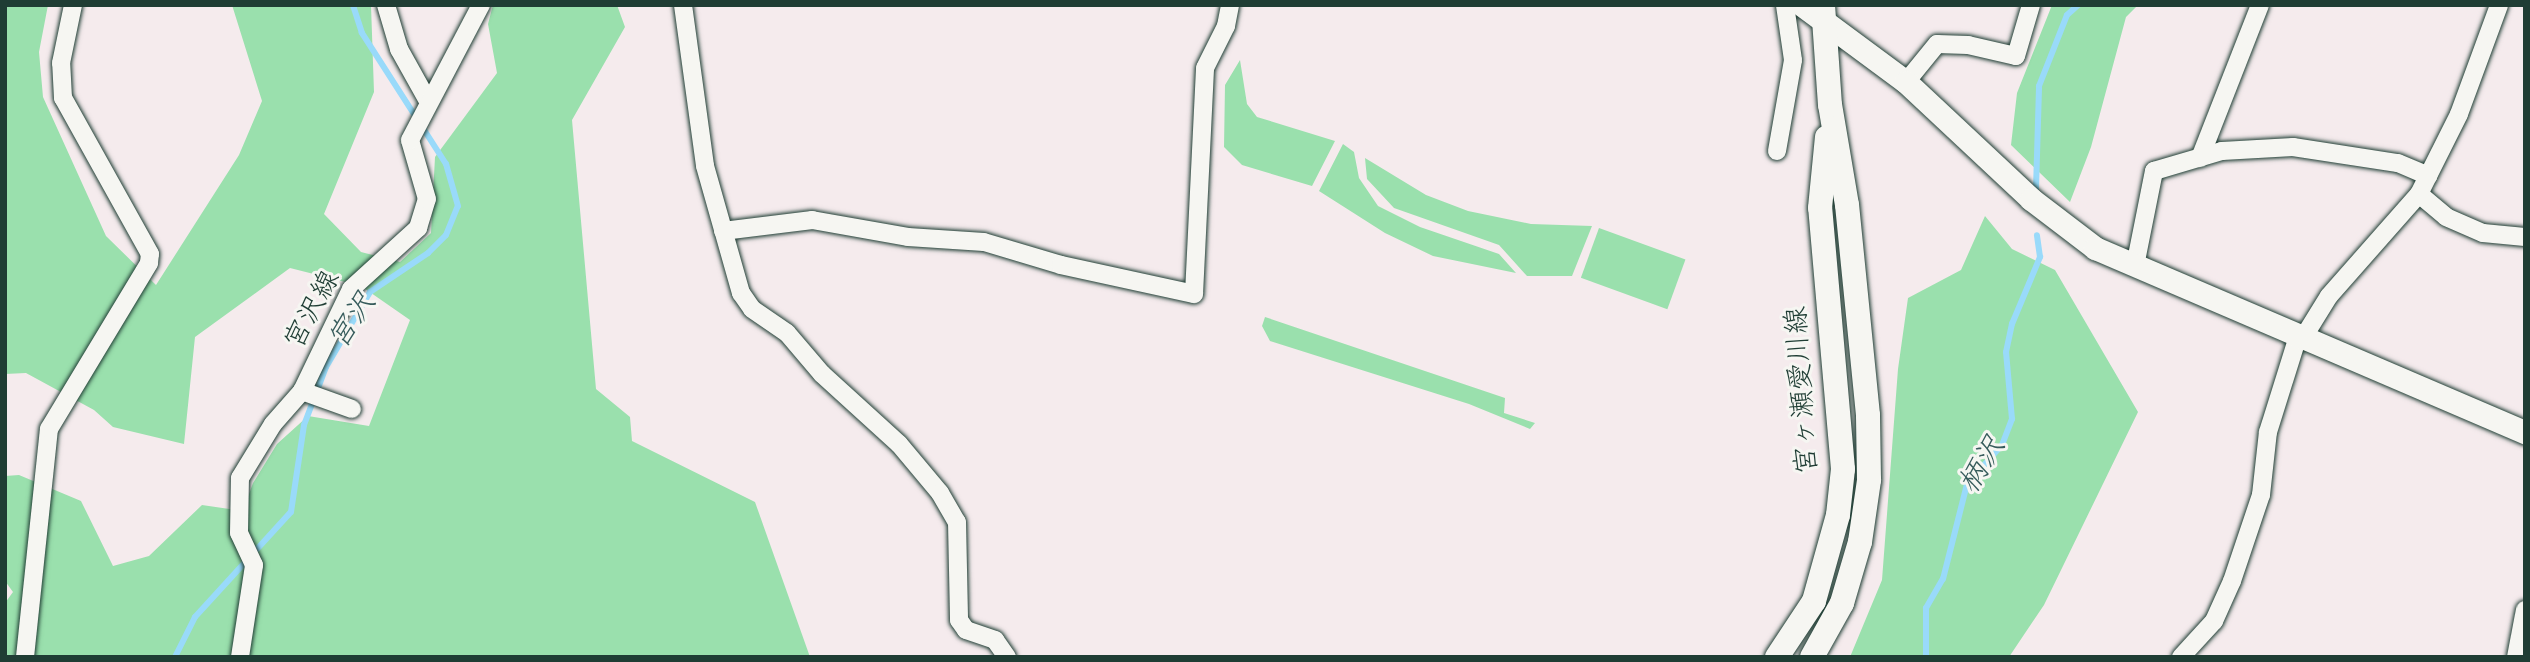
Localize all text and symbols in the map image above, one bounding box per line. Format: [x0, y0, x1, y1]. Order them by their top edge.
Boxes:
street label: 宮沢線 [280, 266, 350, 356]
water label: 宮沢 [323, 288, 387, 358]
street label: 宮ヶ瀬愛川線 [1782, 305, 1828, 475]
water label: 柄沢 [1954, 432, 2016, 502]

